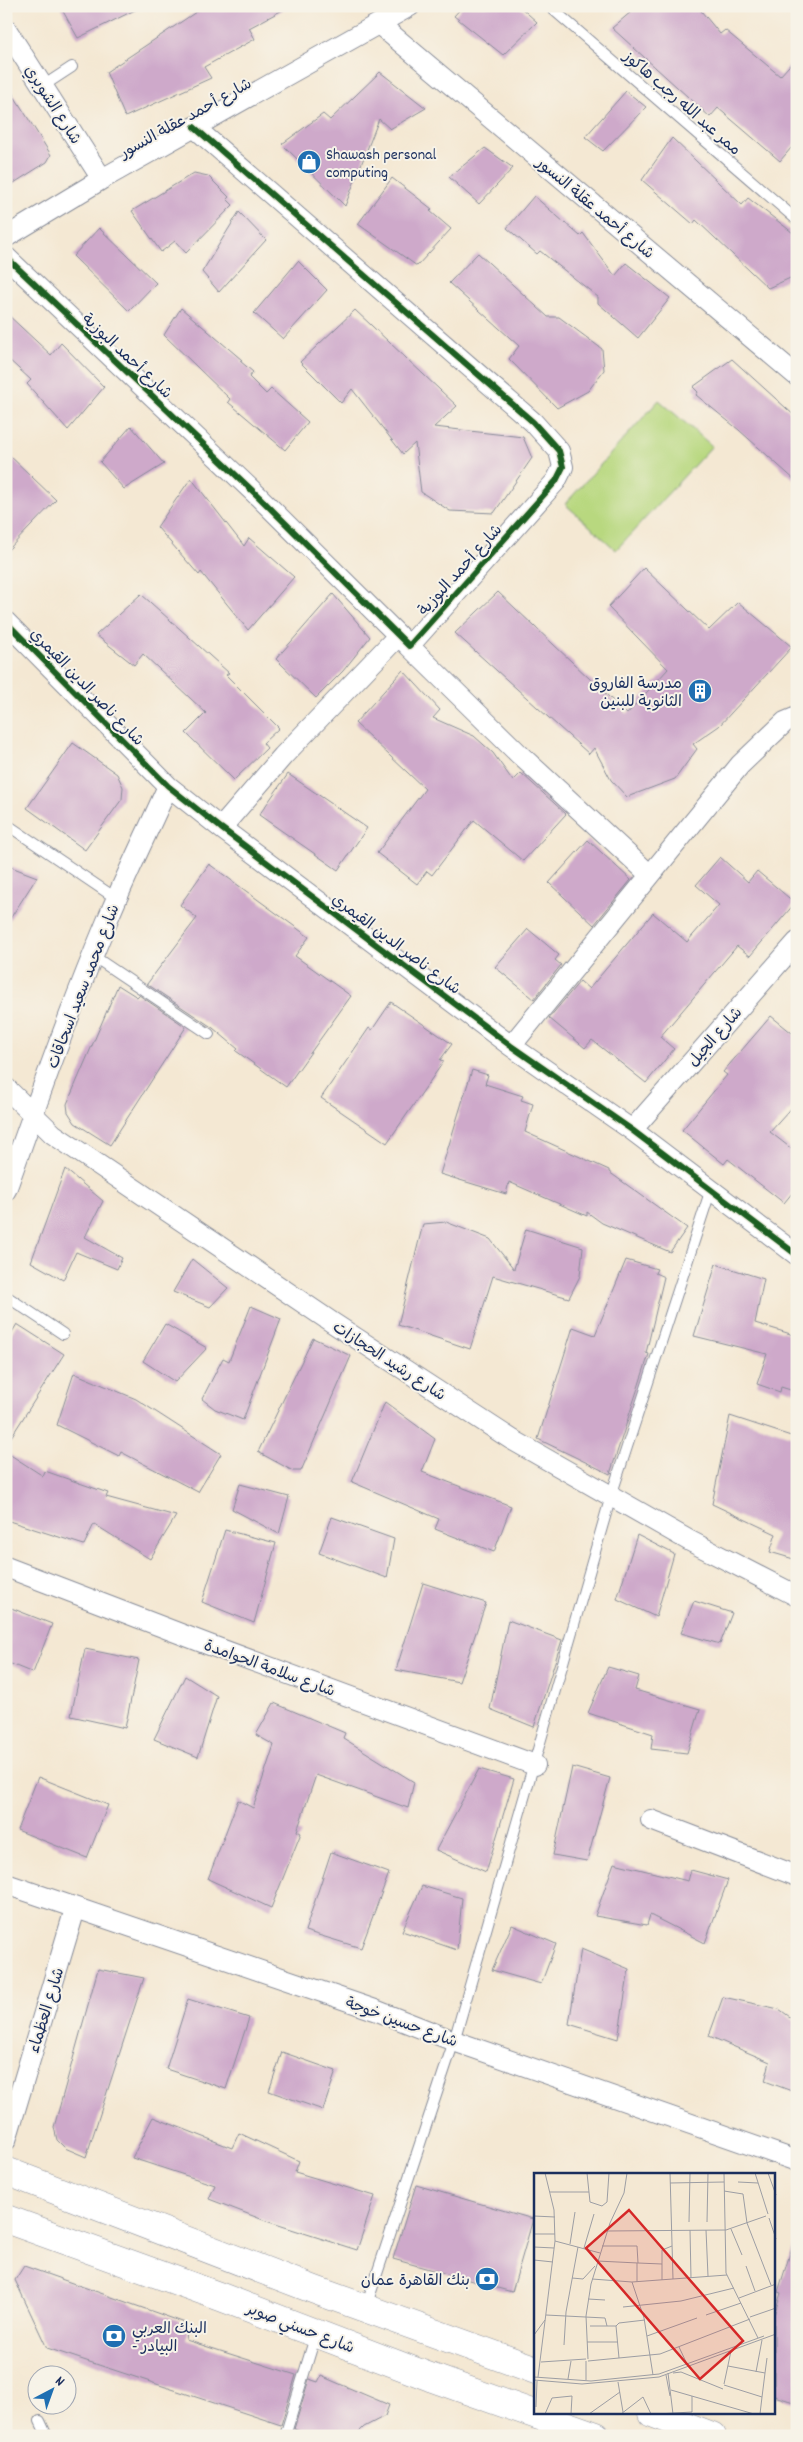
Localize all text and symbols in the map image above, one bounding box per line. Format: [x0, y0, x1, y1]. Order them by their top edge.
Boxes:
street label: ممر عبد الله رجب هاكوز [616, 45, 745, 162]
street label: شارع الشوبري [18, 61, 86, 150]
street label: شارع أحمد عقلة النسور [114, 73, 257, 166]
place label: Shawash personal computing [326, 144, 437, 185]
shop icon: Shawash personal computing [296, 149, 322, 175]
street label: شارع أحمد عقلة النسور [529, 151, 659, 265]
street label: شارع أحمد البوزية [76, 309, 177, 405]
street label: شارع أحمد البوزية [413, 520, 508, 622]
street label: شارع ناصر الدين القيمري [24, 624, 149, 752]
place label: مدرسة الفاروق الثانوية للبنين [589, 673, 682, 714]
building icon: مدرسة الفاروق الثانوية للبنين [687, 678, 713, 704]
street label: شارع ناصر الدين القيمري [326, 889, 465, 1001]
street label: شارع محمد سعيد اسحاقات [42, 901, 126, 1072]
street label: شارع الجيل [683, 1002, 749, 1073]
street label: شارع رشيد الحجازات [327, 1317, 450, 1407]
street label: شارع سلامة الحوامدة [200, 1635, 338, 1704]
street label: شارع العظماء [23, 1965, 71, 2056]
street label: شارع حسين خوجة [342, 1992, 461, 2054]
inset map [534, 2173, 776, 2414]
bank icon: بنك القاهرة عمان [474, 2266, 500, 2292]
place label: بنك القاهرة عمان [361, 2270, 470, 2293]
street label: شارع حسني صوبر [241, 2297, 357, 2361]
place label: البنك العربي - البيادر [132, 2318, 207, 2359]
bank icon: البنك العربي - البيادر [101, 2323, 127, 2349]
north arrow [28, 2364, 78, 2414]
text: N [50, 2372, 68, 2392]

